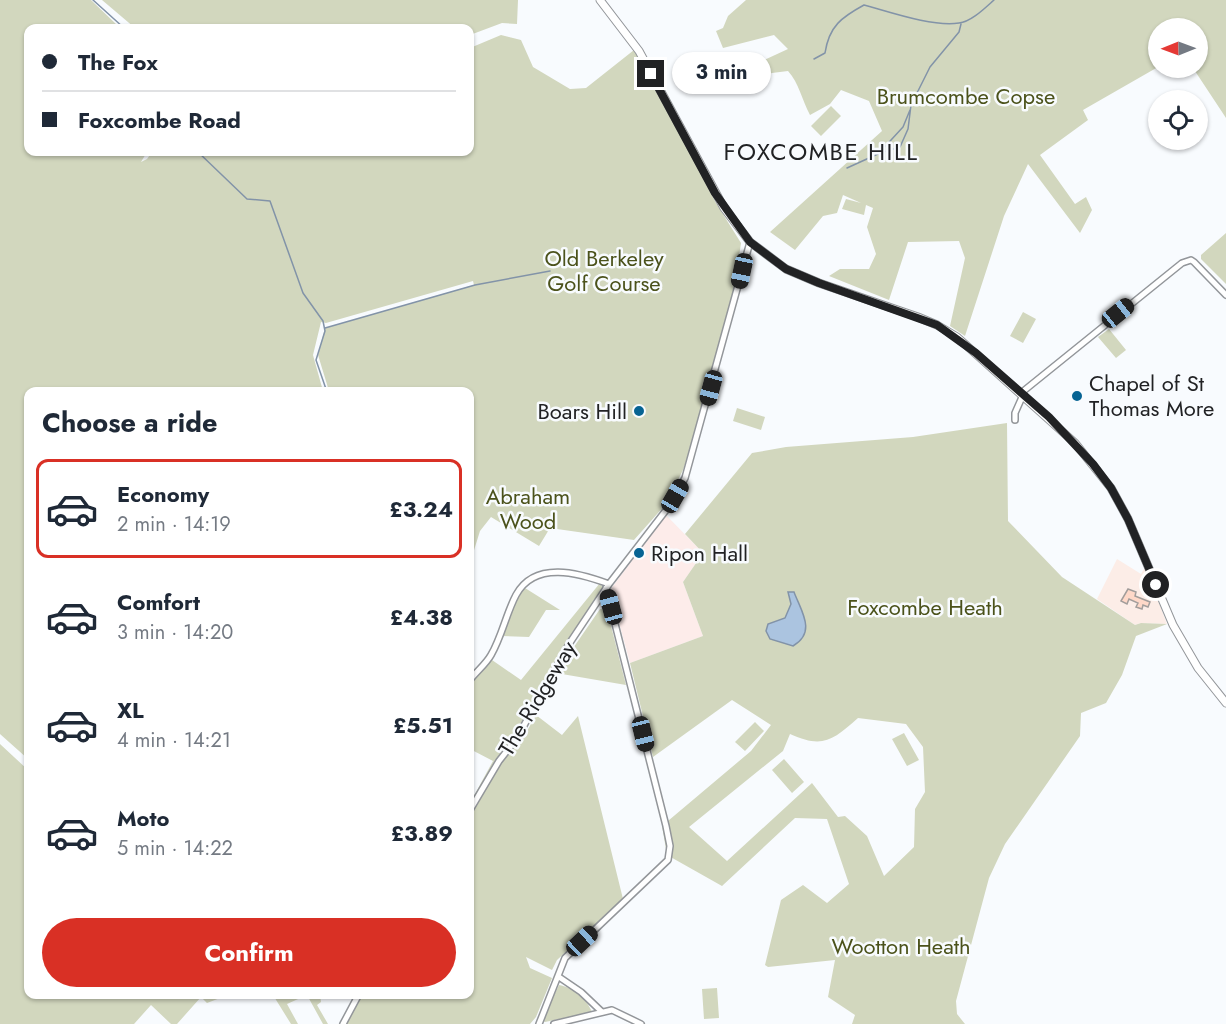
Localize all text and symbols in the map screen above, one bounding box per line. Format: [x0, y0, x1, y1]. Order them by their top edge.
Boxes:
north arrow [1148, 18, 1208, 78]
map controls [1148, 18, 1208, 150]
text: The Fox [78, 46, 158, 78]
callout: 3 min [672, 53, 771, 95]
text: 3 min [696, 58, 747, 87]
route end [637, 60, 664, 87]
park label: Brumcombe Copse [877, 80, 1055, 112]
button: locate [1148, 90, 1208, 150]
text: Foxcombe Road [78, 104, 241, 136]
district label: FOXCOMBE HILL [723, 134, 919, 169]
park label: Old Berkeley Golf Course [544, 242, 664, 299]
car [729, 252, 755, 290]
car [1098, 295, 1138, 331]
place label: Chapel of St Thomas More [1089, 367, 1214, 424]
car [698, 368, 724, 408]
marker: Chapel of St Thomas More [1070, 389, 1084, 403]
place label: Boars Hill [538, 395, 627, 427]
text: Choose a ride [42, 403, 217, 442]
marker: Boars Hill [632, 404, 646, 418]
car [658, 476, 692, 516]
text: Economy [117, 478, 209, 510]
park label: Abraham Wood [486, 480, 570, 537]
icon: car [45, 482, 99, 536]
text: £3.24 [389, 493, 453, 525]
text: 2 min · 14:19 [117, 510, 231, 539]
place label: Ripon Hall [651, 537, 748, 569]
marker: Ripon Hall [632, 546, 646, 560]
route start [1142, 571, 1169, 598]
text: Comfort [117, 586, 200, 618]
car [598, 587, 624, 627]
icon: car [45, 590, 99, 644]
park label: Foxcombe Heath [847, 591, 1003, 623]
text: £4.38 [390, 601, 453, 633]
text: 3 min · 14:20 [117, 618, 233, 647]
street label: The Ridgeway [490, 634, 584, 762]
text: XL [117, 694, 144, 726]
icon: car [45, 698, 99, 752]
text: £5.51 [393, 709, 453, 741]
car [630, 714, 656, 754]
text: 4 min · 14:21 [117, 726, 231, 755]
text: Moto [117, 802, 170, 834]
icon: car [45, 806, 99, 860]
text: £3.89 [391, 817, 453, 849]
text: 5 min · 14:22 [117, 834, 233, 863]
button: Confirm [42, 918, 456, 987]
car [563, 922, 601, 960]
park label: Wootton Heath [831, 930, 971, 962]

